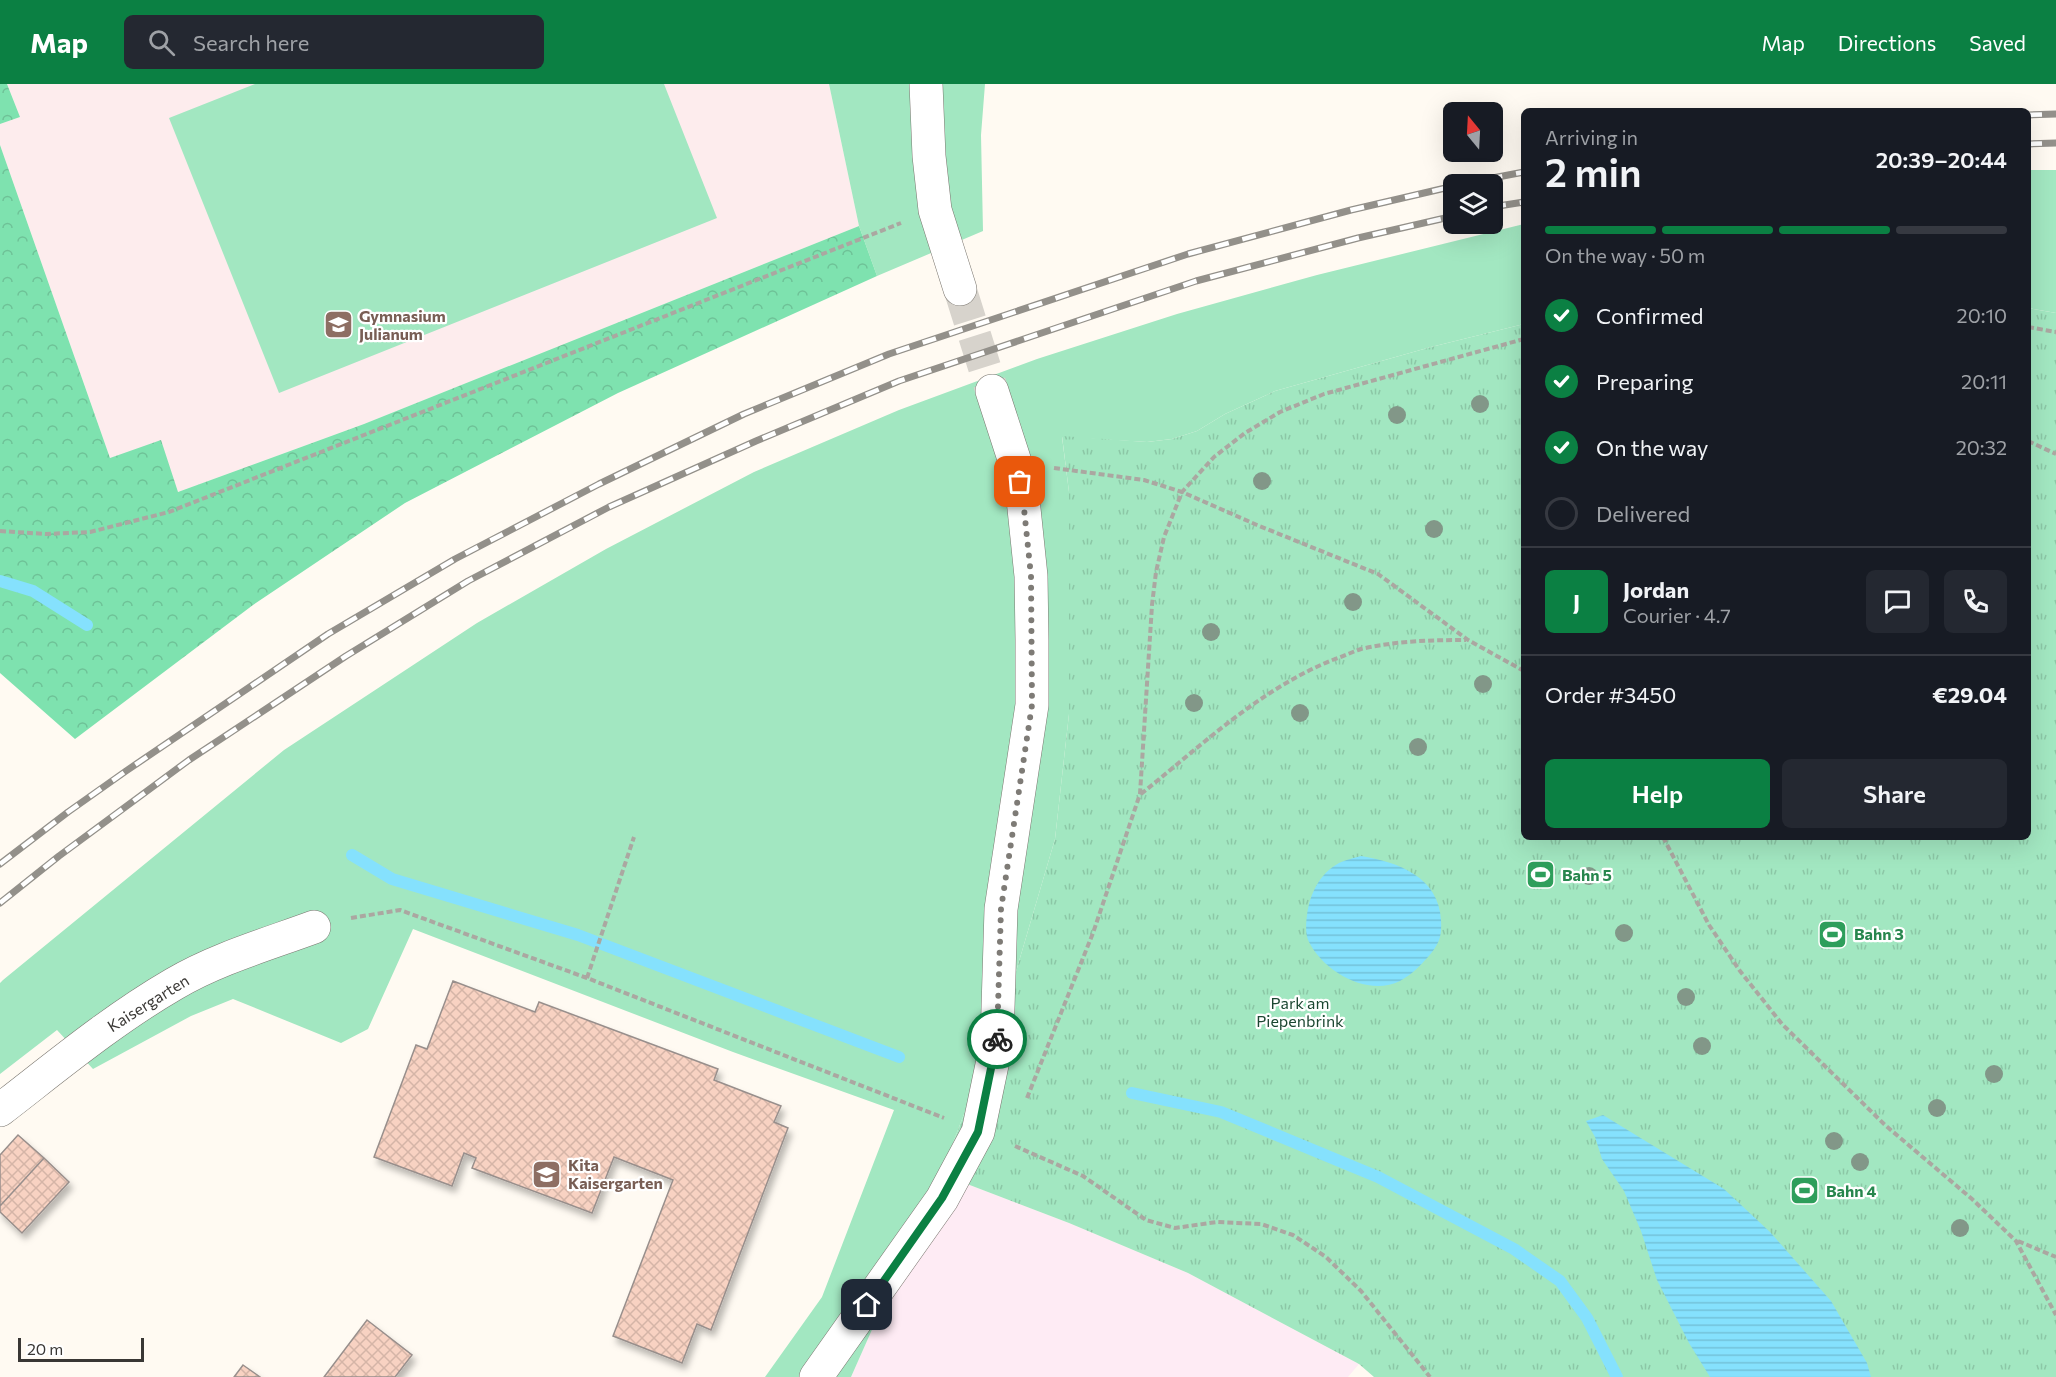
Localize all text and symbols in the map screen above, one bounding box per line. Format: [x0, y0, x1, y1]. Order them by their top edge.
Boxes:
search box [124, 15, 544, 69]
text: Map [30, 25, 88, 59]
icon: search [145, 26, 178, 59]
text: Search here [193, 29, 309, 56]
text: Map [1762, 30, 1805, 55]
text: Directions [1838, 30, 1936, 55]
text: Saved [1969, 30, 2026, 55]
north arrow [1443, 102, 1503, 162]
map controls [1443, 102, 1503, 234]
text: Arriving in [1545, 125, 1638, 149]
text: 20:39–20:44 [1876, 146, 2007, 173]
text: 2 min [1545, 147, 1642, 195]
button: layers [1443, 174, 1503, 234]
text: On the way · 50 m [1545, 243, 1705, 267]
icon: check [1545, 299, 1578, 332]
text: Confirmed [1596, 302, 1703, 329]
text: 20:10 [1957, 303, 2007, 327]
place label: Gymnasium Julianum [359, 306, 446, 343]
school or university icon: Gymnasium Julianum [322, 309, 354, 341]
icon: check [1545, 365, 1578, 398]
text: Preparing [1596, 368, 1693, 395]
text: 20:11 [1961, 369, 2007, 393]
icon: check [1545, 431, 1578, 464]
text: On the way [1596, 434, 1708, 461]
text: 20:32 [1956, 435, 2007, 459]
pin [994, 456, 1045, 507]
icon: bag [1003, 465, 1036, 498]
text: Delivered [1596, 500, 1690, 527]
button: chat [1866, 570, 1929, 633]
button: phone [1944, 570, 2007, 633]
text: Jordan [1623, 576, 1689, 603]
text: J [1573, 588, 1580, 615]
text: Courier · 4.7 [1623, 603, 1731, 627]
text: Order #3450 [1545, 681, 1676, 708]
text: €29.04 [1932, 681, 2007, 708]
button: Help [1545, 759, 1770, 828]
button: Share [1782, 759, 2007, 828]
sports icon: Bahn 5 [1525, 859, 1557, 891]
place label: Bahn 5 [1562, 865, 1612, 884]
sports icon: Bahn 3 [1817, 918, 1849, 950]
place label: Bahn 3 [1854, 924, 1904, 943]
street label: Kaisergarten [103, 970, 192, 1035]
park label: Park am Piepenbrink [1256, 993, 1344, 1030]
courier [967, 1009, 1027, 1069]
icon: bike [981, 1023, 1014, 1056]
place label: Kita Kaisergarten [568, 1155, 663, 1192]
school or university icon: Kita Kaisergarten [531, 1158, 563, 1190]
sports icon: Bahn 4 [1789, 1175, 1821, 1207]
place label: Bahn 4 [1826, 1181, 1877, 1200]
pin [841, 1279, 892, 1330]
icon: home [850, 1288, 883, 1321]
scale bar [18, 1335, 144, 1362]
text: 20 m [27, 1339, 63, 1358]

